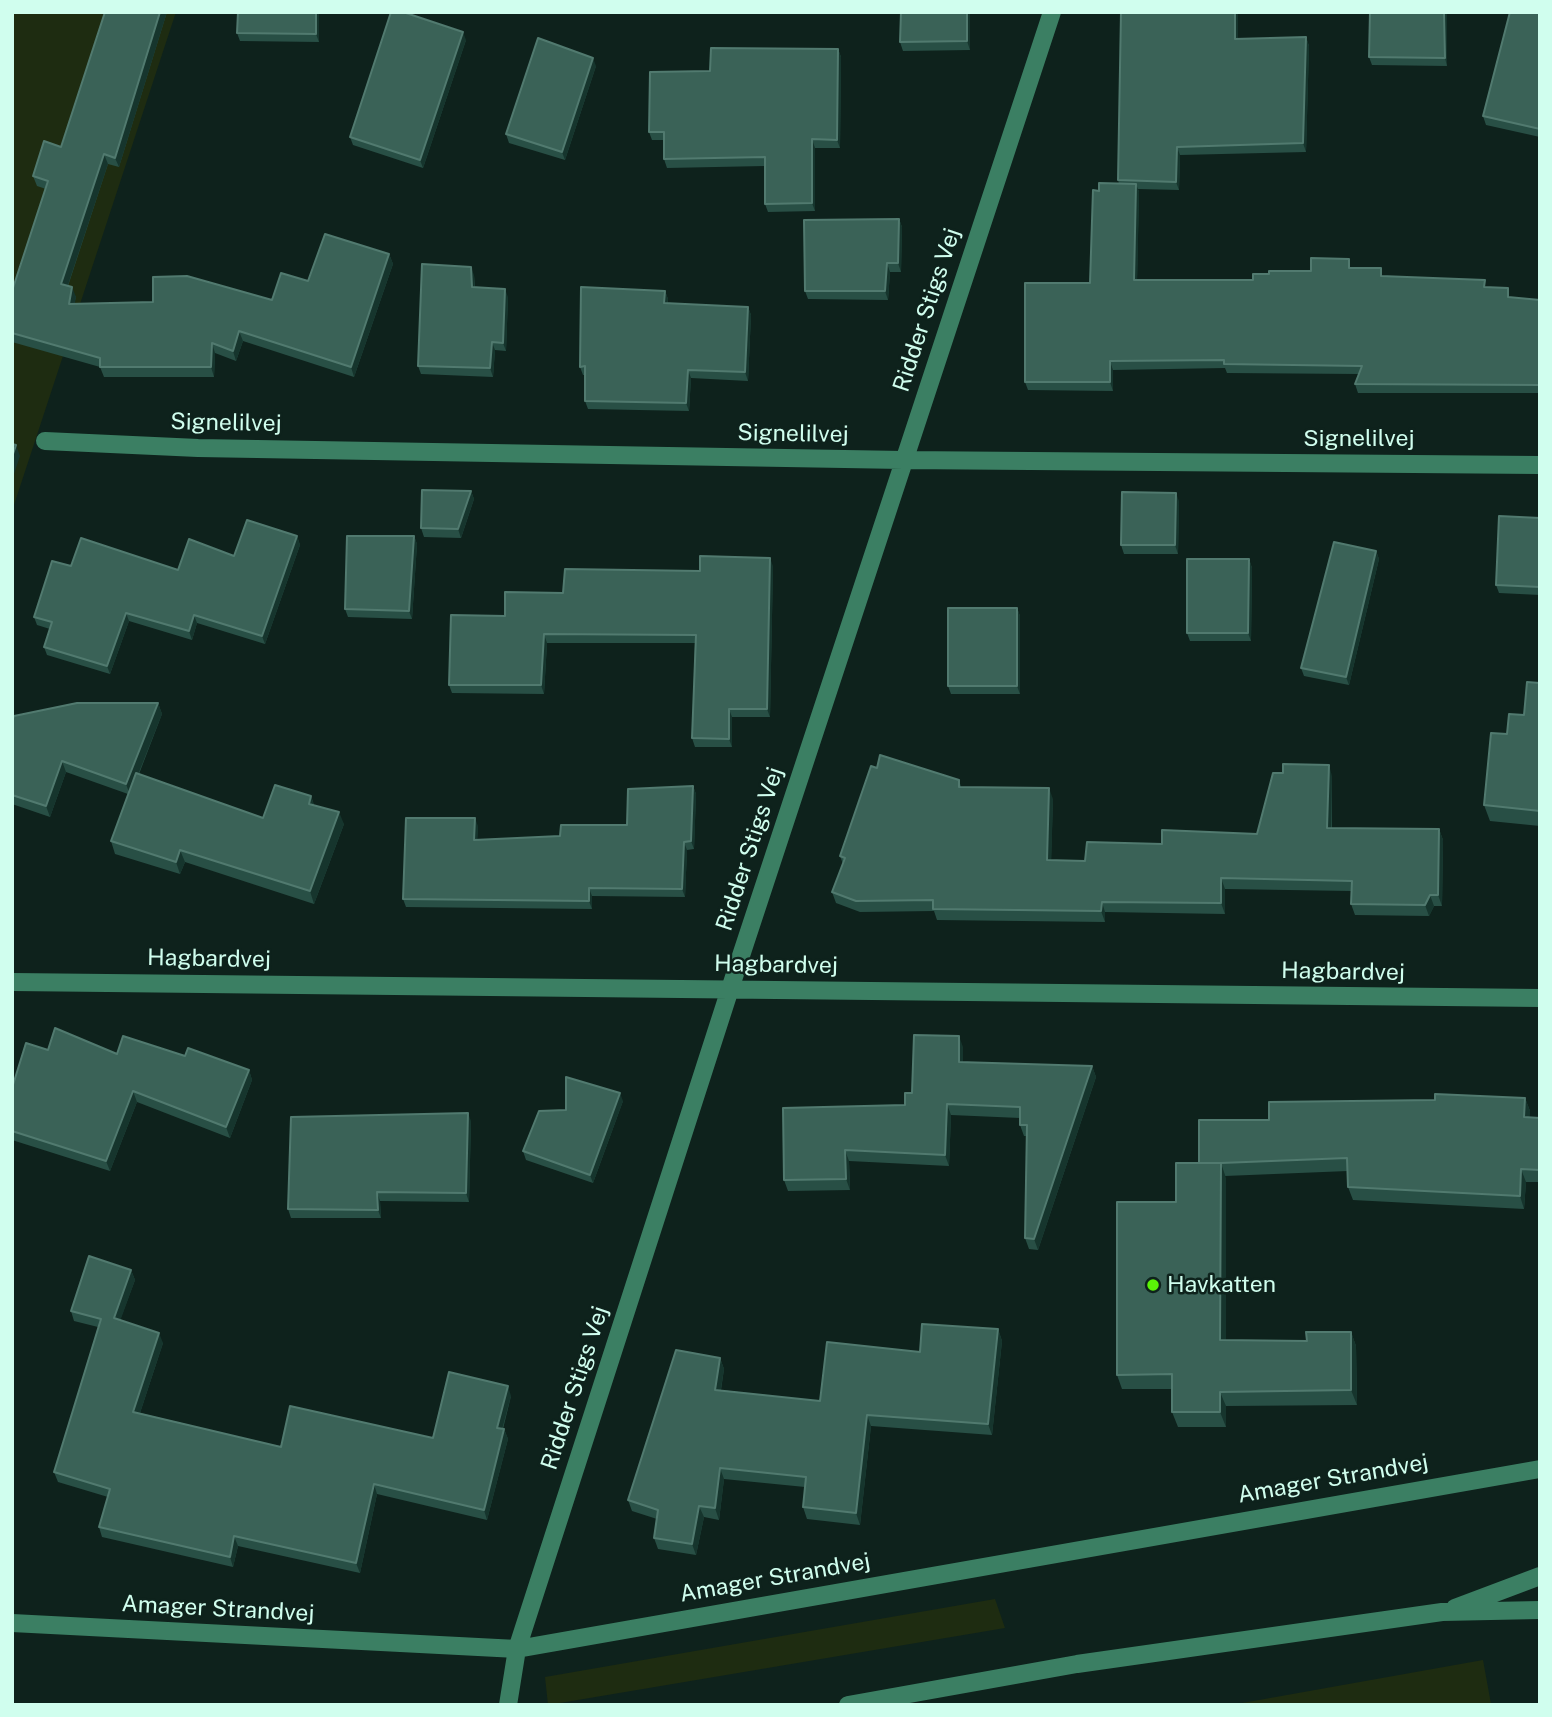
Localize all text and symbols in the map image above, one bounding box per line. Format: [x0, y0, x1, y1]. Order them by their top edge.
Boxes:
street label: Ridder Stigs Vej [888, 225, 966, 395]
street label: Signelilvej [170, 408, 282, 438]
street label: Signelilvej [737, 419, 849, 449]
street label: Signelilvej [1303, 425, 1415, 453]
street label: Ridder Stigs Vej [711, 764, 789, 934]
street label: Hagbardvej [147, 944, 271, 974]
street label: Hagbardvej [714, 950, 838, 980]
street label: Hagbardvej [1281, 957, 1405, 987]
place label: Havkatten [1167, 1271, 1276, 1299]
marker: Havkatten [1145, 1277, 1161, 1293]
street label: Ridder Stigs Vej [536, 1303, 614, 1473]
street label: Amager Strandvej [1236, 1449, 1430, 1509]
street label: Amager Strandvej [678, 1548, 872, 1608]
street label: Amager Strandvej [121, 1590, 315, 1628]

